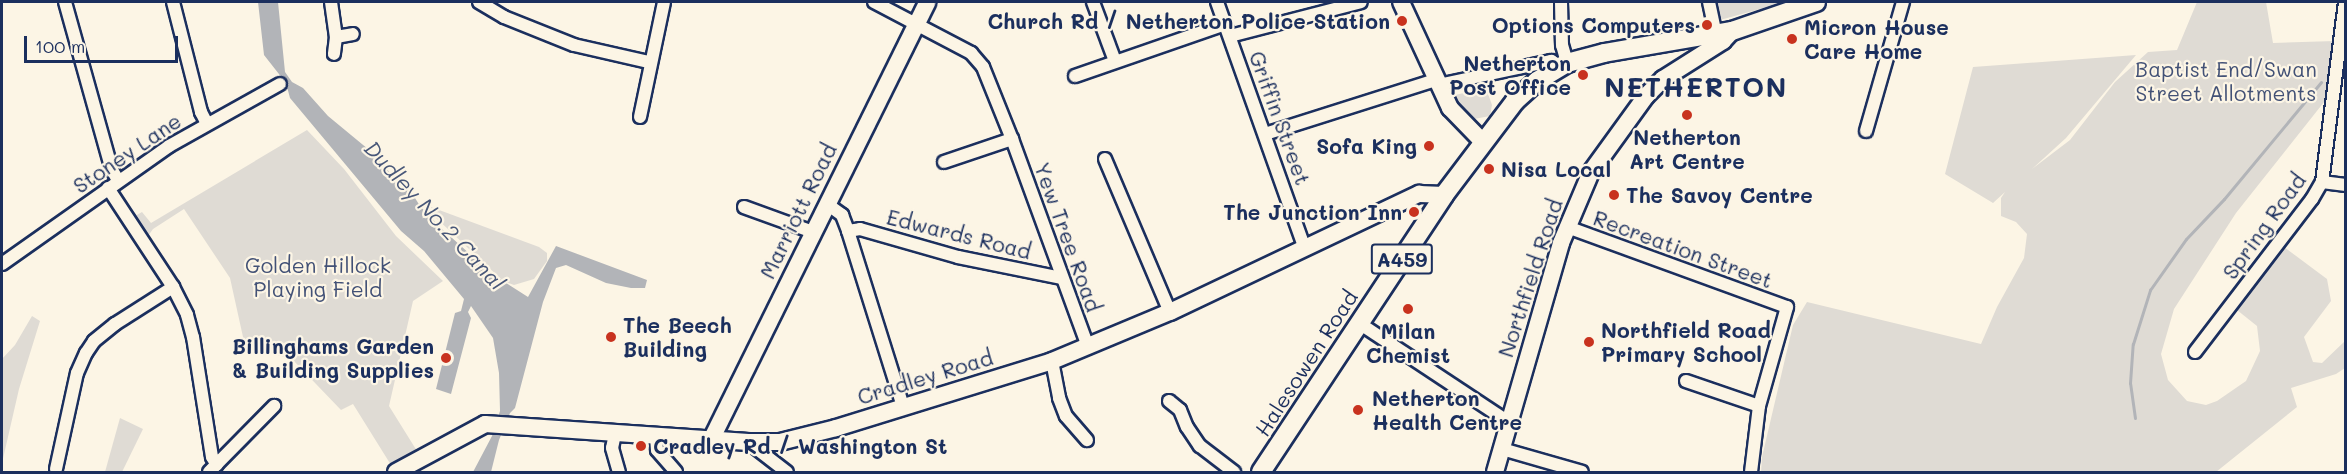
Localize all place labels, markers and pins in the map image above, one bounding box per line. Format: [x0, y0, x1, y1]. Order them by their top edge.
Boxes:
place label: Church Rd / Netherton Police Station [988, 8, 1390, 34]
place label: Options Computers [1492, 12, 1695, 38]
marker: Church Rd / Netherton Police Station [1395, 14, 1409, 28]
place label: Micron House Care Home [1804, 14, 1949, 64]
marker: Options Computers [1700, 18, 1714, 32]
marker: Micron House Care Home [1785, 32, 1799, 46]
place label: Netherton Post Office [1449, 50, 1571, 100]
marker: Netherton Post Office [1576, 68, 1590, 82]
marker: Netherton Art Centre [1680, 108, 1694, 122]
place label: Netherton Art Centre [1629, 124, 1745, 174]
place label: Sofa King [1316, 133, 1417, 159]
marker: Sofa King [1422, 139, 1436, 153]
place label: Nisa Local [1501, 156, 1611, 182]
marker: Nisa Local [1482, 162, 1496, 176]
place label: The Savoy Centre [1626, 182, 1813, 208]
marker: The Savoy Centre [1607, 188, 1621, 202]
place label: The Junction Inn [1223, 199, 1402, 225]
marker: The Junction Inn [1407, 205, 1421, 219]
marker: Milan Chemist [1401, 302, 1415, 316]
place label: The Beech Building [623, 312, 732, 362]
place label: Northfield Road Primary School [1601, 317, 1771, 367]
place label: Milan Chemist [1366, 318, 1450, 368]
marker: The Beech Building [604, 330, 618, 344]
place label: Billinghams Garden & Building Supplies [232, 333, 434, 383]
marker: Northfield Road Primary School [1582, 335, 1596, 349]
marker: Billinghams Garden & Building Supplies [439, 351, 453, 365]
place label: Netherton Health Centre [1372, 385, 1522, 435]
marker: Netherton Health Centre [1349, 401, 1367, 419]
place label: Cradley Rd / Washington St [653, 433, 947, 459]
marker: Cradley Rd / Washington St [634, 439, 648, 453]

